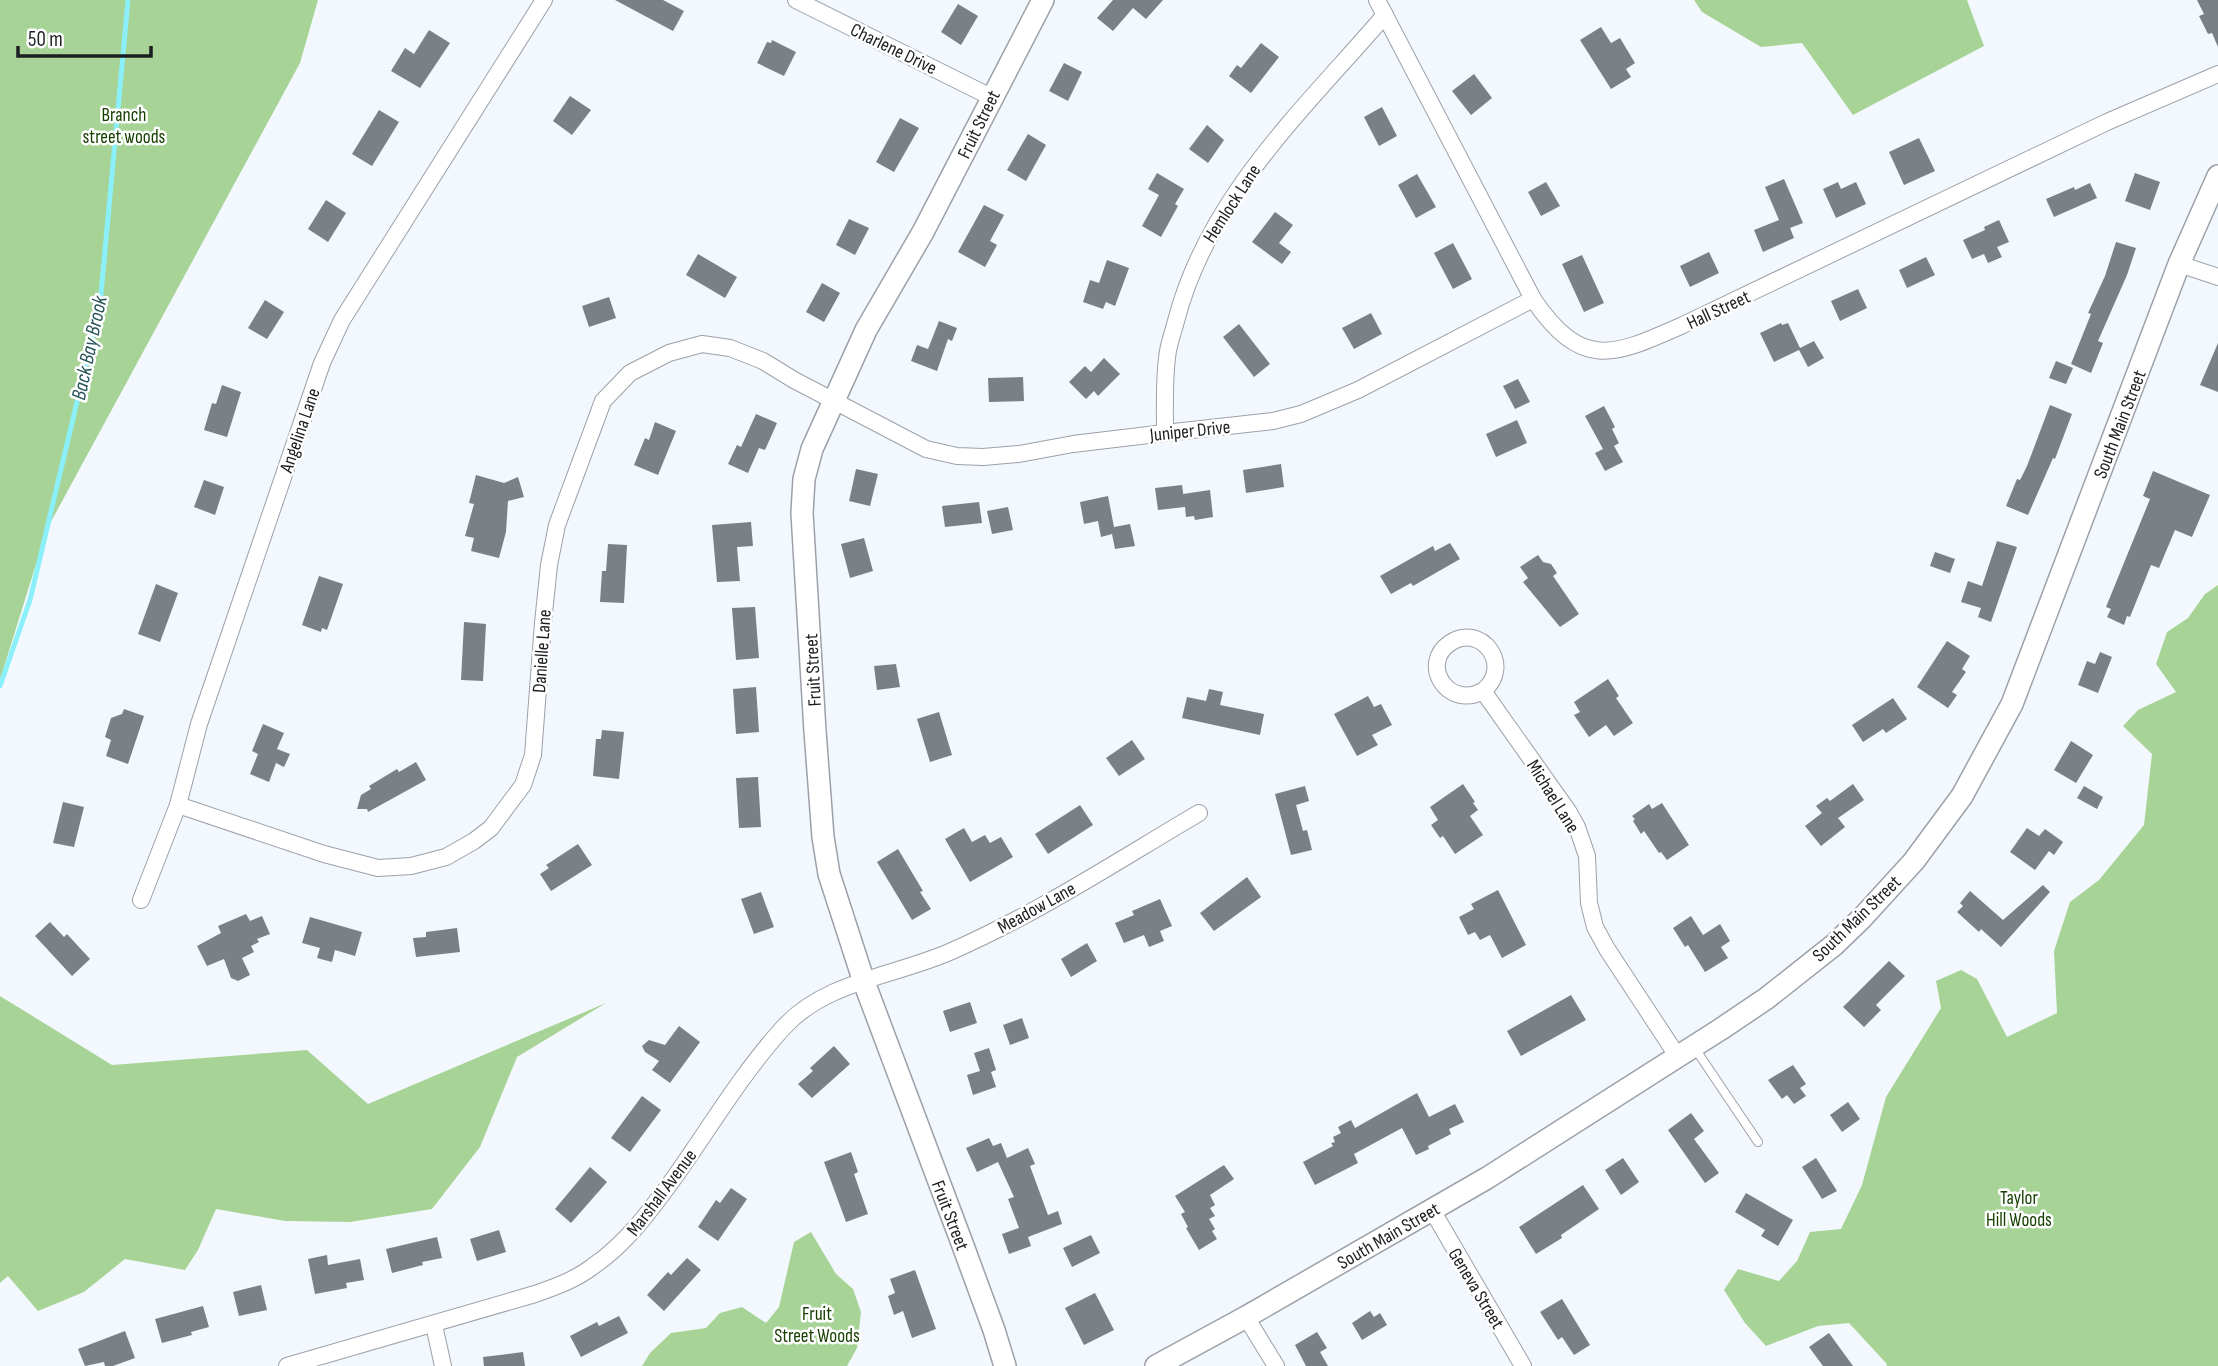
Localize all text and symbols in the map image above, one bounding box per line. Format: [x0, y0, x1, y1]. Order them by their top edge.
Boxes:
scale bar [18, 14, 150, 58]
street label: Charlene Drive [846, 19, 940, 80]
text: 50 m [28, 27, 63, 52]
street label: Fruit Street [953, 87, 1006, 163]
park label: Branch street woods [83, 104, 166, 149]
street label: Hemlock Lane [1198, 160, 1266, 247]
street label: Hall Street [1683, 286, 1754, 335]
water label: Back Bay Brook [66, 293, 113, 402]
street label: South Main Street [2089, 367, 2152, 482]
street label: Angelina Lane [275, 385, 326, 477]
street label: Juniper Drive [1148, 416, 1231, 447]
street label: Danielle Lane [528, 609, 557, 694]
street label: Fruit Street [800, 633, 827, 707]
street label: Michael Lane [1521, 756, 1584, 838]
street label: South Main Street [1808, 871, 1906, 967]
street label: Meadow Lane [994, 877, 1080, 939]
street label: Marshall Avenue [622, 1145, 702, 1241]
street label: Fruit Street [926, 1177, 973, 1254]
park label: Taylor Hill Woods [1986, 1187, 2052, 1232]
street label: South Main Street [1334, 1198, 1444, 1275]
street label: Geneva Street [1443, 1244, 1509, 1334]
park label: Fruit Street Woods [774, 1303, 860, 1348]

